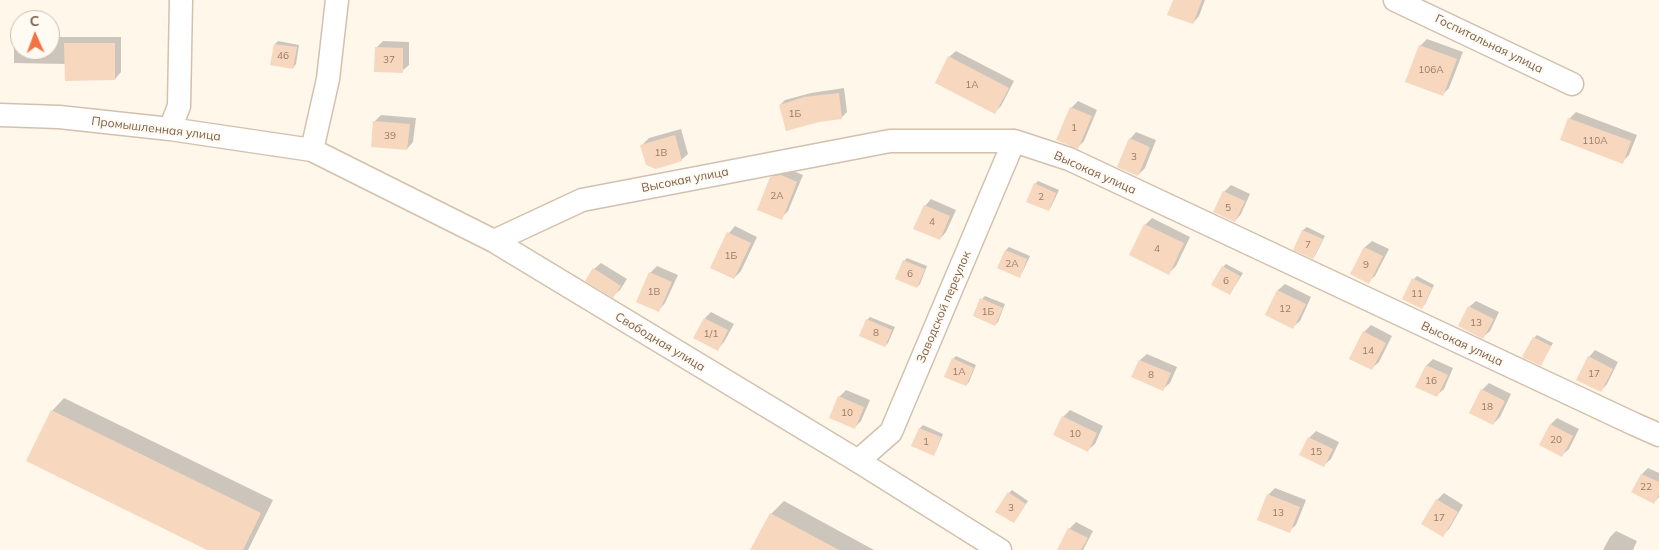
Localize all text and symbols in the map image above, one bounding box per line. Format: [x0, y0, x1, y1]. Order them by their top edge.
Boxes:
north arrow [10, 10, 60, 60]
text: С [29, 12, 40, 30]
street label: Госпитальная улица [1433, 12, 1545, 76]
house number: 46 [277, 50, 289, 62]
house number: 37 [383, 54, 395, 66]
house number: 106А [1418, 64, 1444, 76]
house number: 1А [965, 79, 979, 91]
house number: 1Б [789, 108, 801, 120]
street label: Промышленная улица [90, 114, 222, 144]
house number: 1 [1071, 122, 1077, 134]
house number: 39 [384, 130, 396, 142]
house number: 110А [1582, 135, 1608, 147]
house number: 1В [655, 147, 667, 159]
street label: Высокая улица [1052, 148, 1138, 198]
house number: 3 [1131, 151, 1137, 163]
street label: Высокая улица [640, 164, 730, 196]
house number: 2А [770, 190, 784, 202]
house number: 2 [1038, 191, 1044, 203]
house number: 5 [1225, 202, 1231, 214]
house number: 4 [929, 216, 935, 228]
house number: 7 [1305, 239, 1311, 251]
house number: 4 [1154, 243, 1160, 255]
street label: Заводской переулок [914, 249, 974, 365]
house number: 1Б [725, 250, 737, 262]
house number: 2А [1005, 258, 1019, 270]
house number: 9 [1363, 259, 1369, 271]
house number: 6 [907, 268, 913, 280]
house number: 6 [1223, 275, 1229, 287]
house number: 1В [648, 286, 660, 298]
house number: 11 [1411, 288, 1423, 300]
house number: 12 [1279, 303, 1291, 315]
house number: 1Б [982, 306, 994, 318]
street label: Свободная улица [612, 309, 708, 375]
house number: 13 [1470, 317, 1482, 329]
street label: Высокая улица [1419, 319, 1505, 369]
house number: 8 [873, 327, 879, 339]
house number: 1/1 [704, 328, 718, 340]
house number: 14 [1362, 345, 1374, 357]
house number: 1А [952, 366, 966, 378]
house number: 17 [1588, 368, 1600, 380]
house number: 8 [1148, 369, 1154, 381]
house number: 16 [1425, 375, 1437, 387]
house number: 18 [1481, 401, 1493, 413]
house number: 10 [841, 407, 853, 419]
house number: 10 [1069, 428, 1081, 440]
house number: 20 [1550, 434, 1562, 446]
house number: 1 [923, 436, 929, 448]
house number: 15 [1310, 446, 1322, 458]
house number: 22 [1640, 481, 1652, 493]
house number: 3 [1008, 502, 1014, 514]
house number: 13 [1272, 507, 1284, 519]
house number: 17 [1433, 512, 1445, 524]

